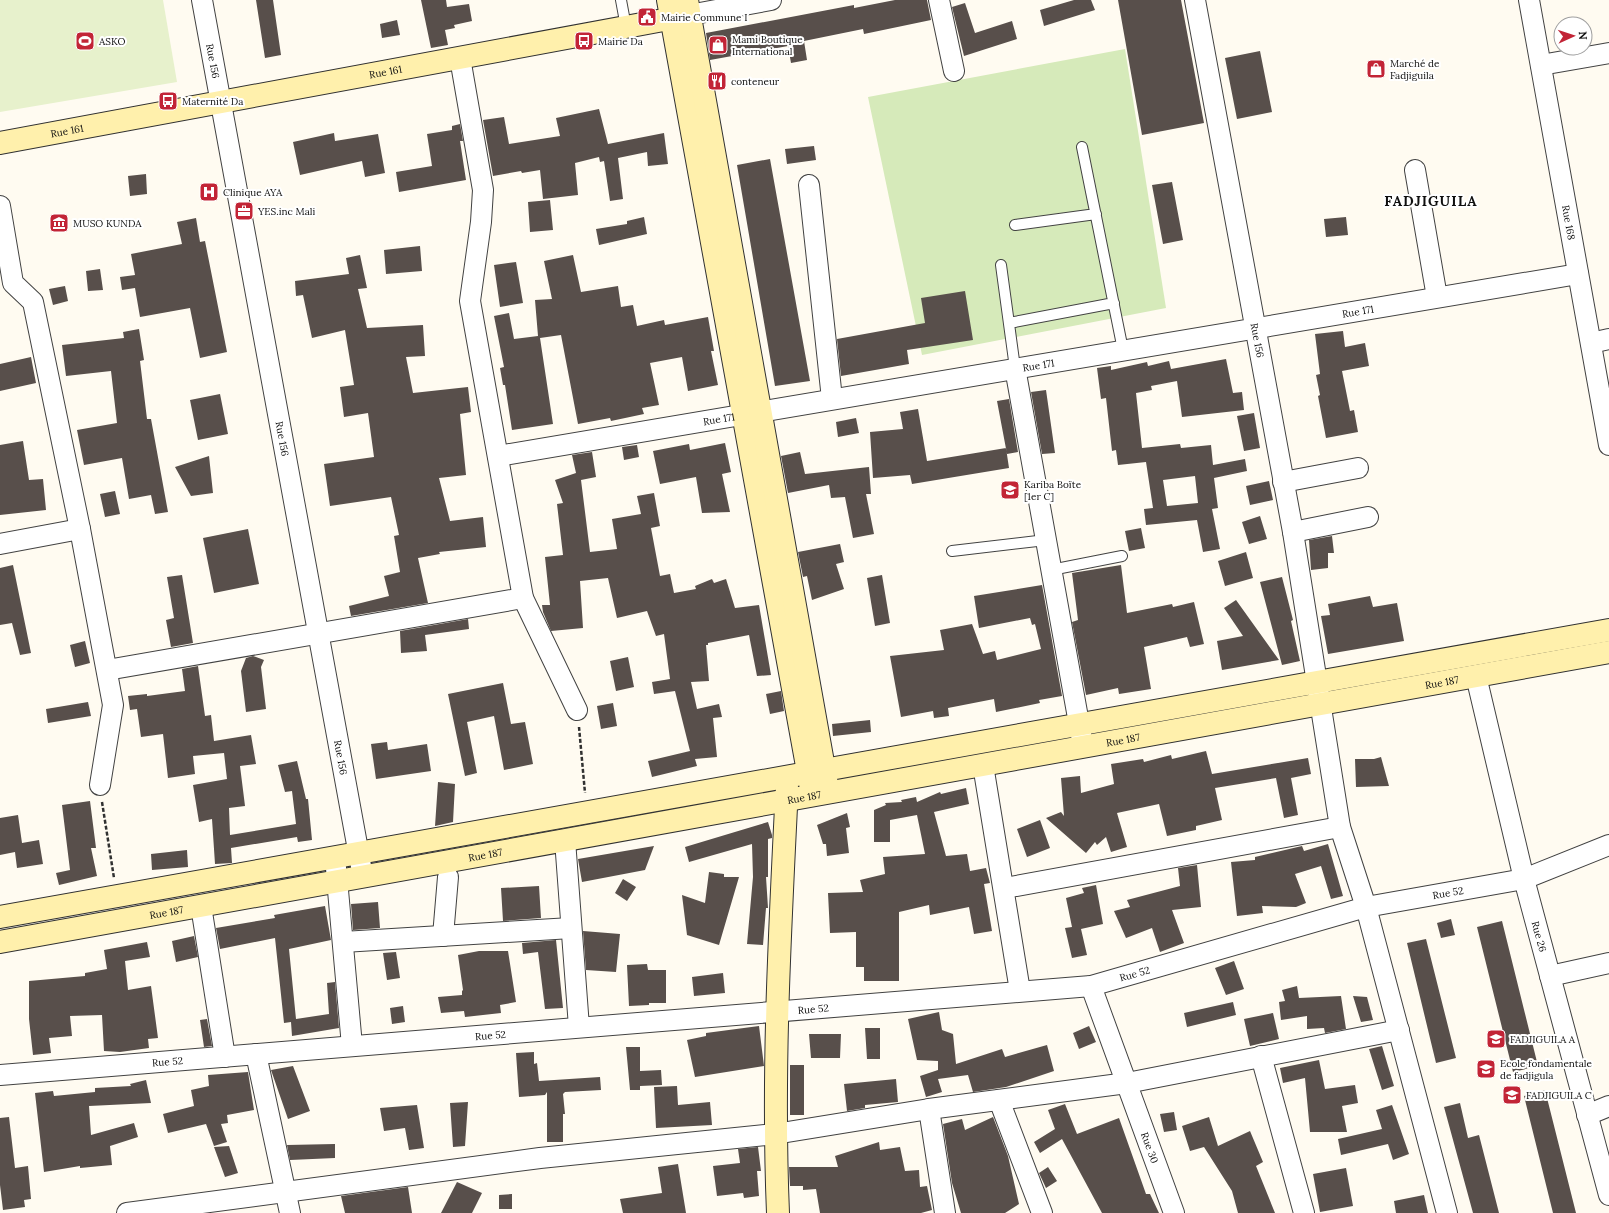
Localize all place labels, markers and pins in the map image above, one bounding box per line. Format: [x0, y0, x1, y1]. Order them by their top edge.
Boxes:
public building icon: Mairie Commune I [636, 6, 658, 28]
place label: Mairie Commune I [661, 11, 748, 24]
sports icon: ASKO [74, 30, 96, 52]
bus stop icon: Mairie Da [573, 30, 595, 52]
place label: Mami Boutique International [732, 33, 803, 58]
shop icon: Mami Boutique International [707, 34, 729, 56]
place label: ASKO [98, 35, 126, 48]
place label: Mairie Da [598, 35, 643, 48]
place label: Marché de Fadjiguila [1390, 57, 1440, 82]
shop icon: Marché de Fadjiguila [1365, 58, 1387, 80]
restaurant icon: conteneur [706, 70, 728, 92]
place label: conteneur [731, 75, 780, 88]
bus stop icon: Maternité Da [157, 90, 179, 112]
place label: Maternité Da [182, 95, 243, 108]
hospital icon: Clinique AYA [198, 181, 220, 203]
place label: Clinique AYA [223, 186, 283, 199]
office icon: YES.inc Mali [233, 200, 255, 222]
place label: YES.inc Mali [257, 205, 316, 218]
museum icon: MUSO KUNDA [48, 212, 70, 234]
place label: MUSO KUNDA [73, 217, 142, 230]
place label: Kariba Boïte [1er C] [1024, 478, 1082, 503]
school or university icon: Kariba Boïte [1er C] [999, 479, 1021, 501]
school or university icon: FADJIGUILA A [1485, 1028, 1507, 1050]
place label: FADJIGUILA A [1510, 1033, 1576, 1046]
place label: Ecole fondamentale de fadjigula [1500, 1057, 1593, 1082]
school or university icon: Ecole fondamentale de fadjigula [1475, 1058, 1497, 1080]
school or university icon: FADJIGUILA C [1501, 1084, 1523, 1106]
place label: FADJIGUILA C [1526, 1089, 1592, 1102]

